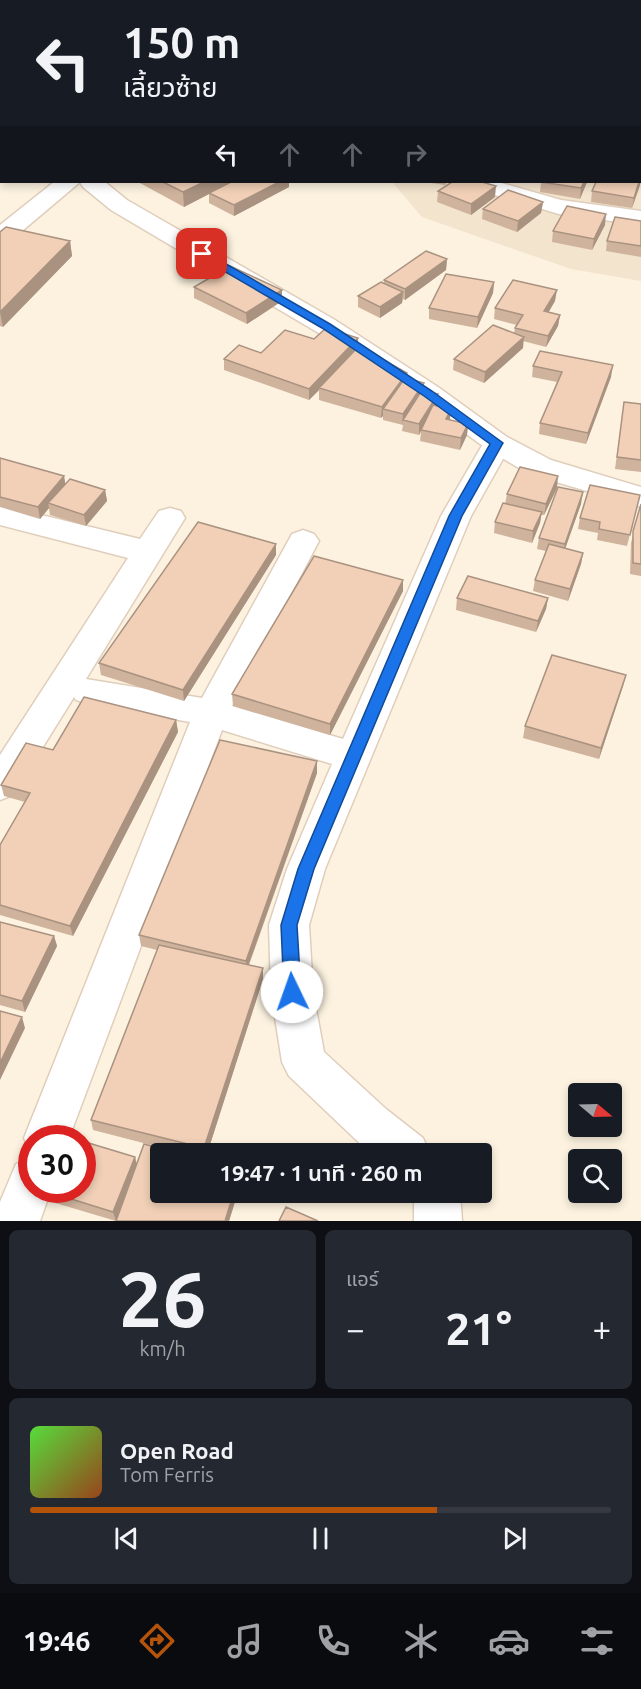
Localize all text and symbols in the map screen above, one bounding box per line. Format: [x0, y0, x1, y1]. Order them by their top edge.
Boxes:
text: 150 m [123, 19, 240, 66]
icon: left [24, 24, 102, 102]
text: เลี้ยวซ้าย [123, 72, 217, 102]
icon: left [210, 138, 243, 171]
icon: ahead [273, 138, 306, 171]
icon: ahead [336, 138, 369, 171]
icon: right [399, 138, 432, 171]
pin [176, 228, 227, 279]
icon: arrive [185, 237, 218, 270]
position arrow [260, 960, 324, 1024]
north arrow [568, 1083, 622, 1137]
map controls [568, 1083, 622, 1203]
speed limit sign: 30 [18, 1125, 96, 1203]
button: search [568, 1149, 622, 1203]
text: 19:47 · 1 นาที · 260 m [220, 1160, 422, 1185]
text: 26 [119, 1254, 206, 1342]
text: แอร์ [346, 1267, 378, 1290]
text: 21° [445, 1303, 512, 1354]
text: − [346, 1310, 365, 1347]
text: + [592, 1310, 611, 1347]
text: km/h [139, 1337, 186, 1360]
text: Open Road [120, 1438, 234, 1463]
text: Tom Ferris [120, 1463, 214, 1486]
icon: previous [110, 1522, 143, 1555]
icon: pause [304, 1522, 337, 1555]
icon: next [498, 1522, 531, 1555]
icon: directions [136, 1620, 178, 1662]
icon: music [224, 1620, 266, 1662]
icon: phone [312, 1620, 354, 1662]
icon: climate [400, 1620, 442, 1662]
icon: car [488, 1620, 530, 1662]
icon: filters [576, 1620, 618, 1662]
text: 19:46 [23, 1626, 91, 1656]

